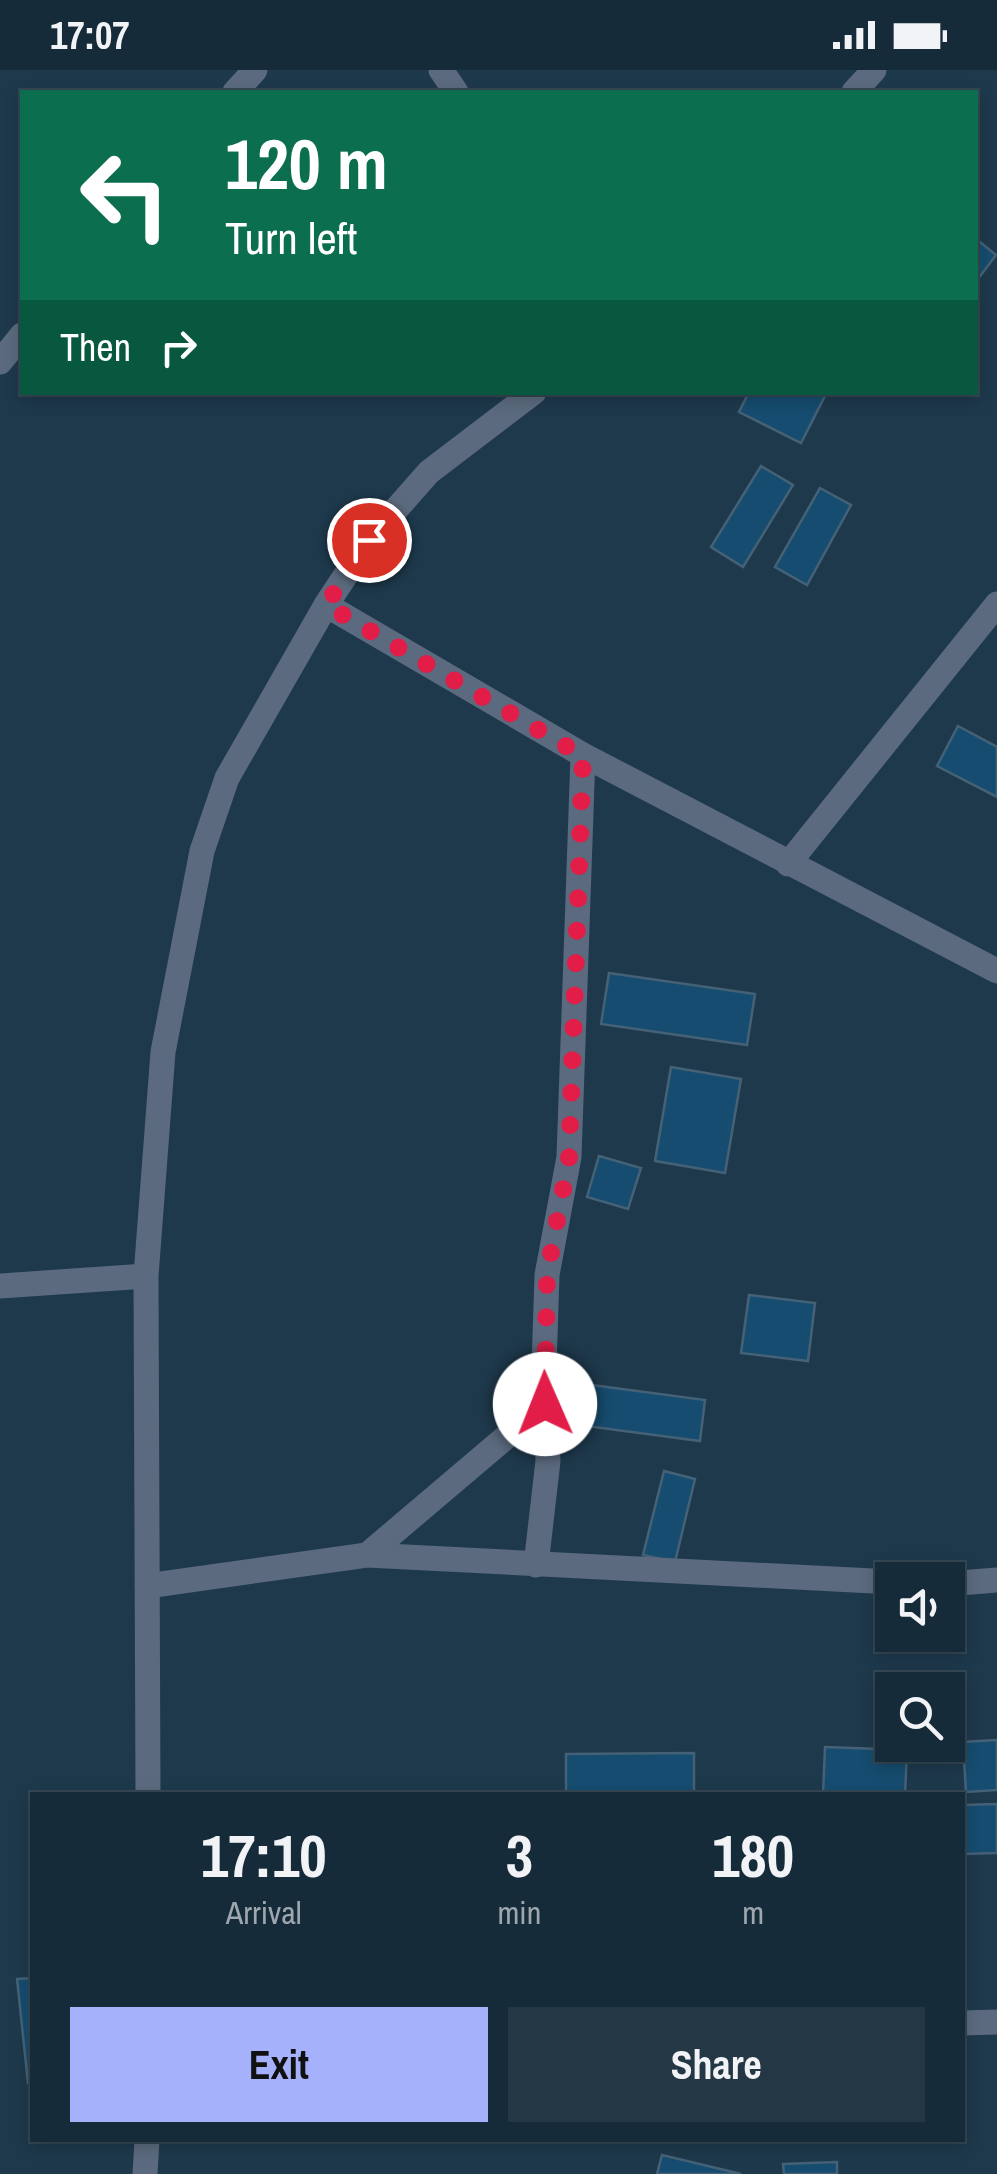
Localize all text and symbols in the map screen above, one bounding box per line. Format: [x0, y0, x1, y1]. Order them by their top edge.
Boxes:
text: 17:07 [50, 10, 130, 61]
text: 120 m [225, 117, 388, 211]
icon: left [60, 130, 190, 260]
text: Turn left [225, 207, 357, 268]
icon: right [151, 320, 206, 375]
text: Then [60, 322, 131, 373]
pin [327, 498, 412, 583]
icon: arrive [342, 513, 397, 568]
position arrow [493, 1352, 597, 1456]
map controls [875, 1562, 965, 1762]
button: sound [875, 1562, 965, 1652]
button: search [875, 1672, 965, 1762]
text: 17:10 [201, 1815, 327, 1896]
text: 3 [506, 1815, 533, 1896]
text: 180 [712, 1815, 794, 1896]
text: Arrival [226, 1891, 302, 1934]
text: min [497, 1891, 541, 1934]
text: m [742, 1891, 764, 1934]
button: Exit [70, 2007, 488, 2122]
button: Share [508, 2007, 925, 2122]

